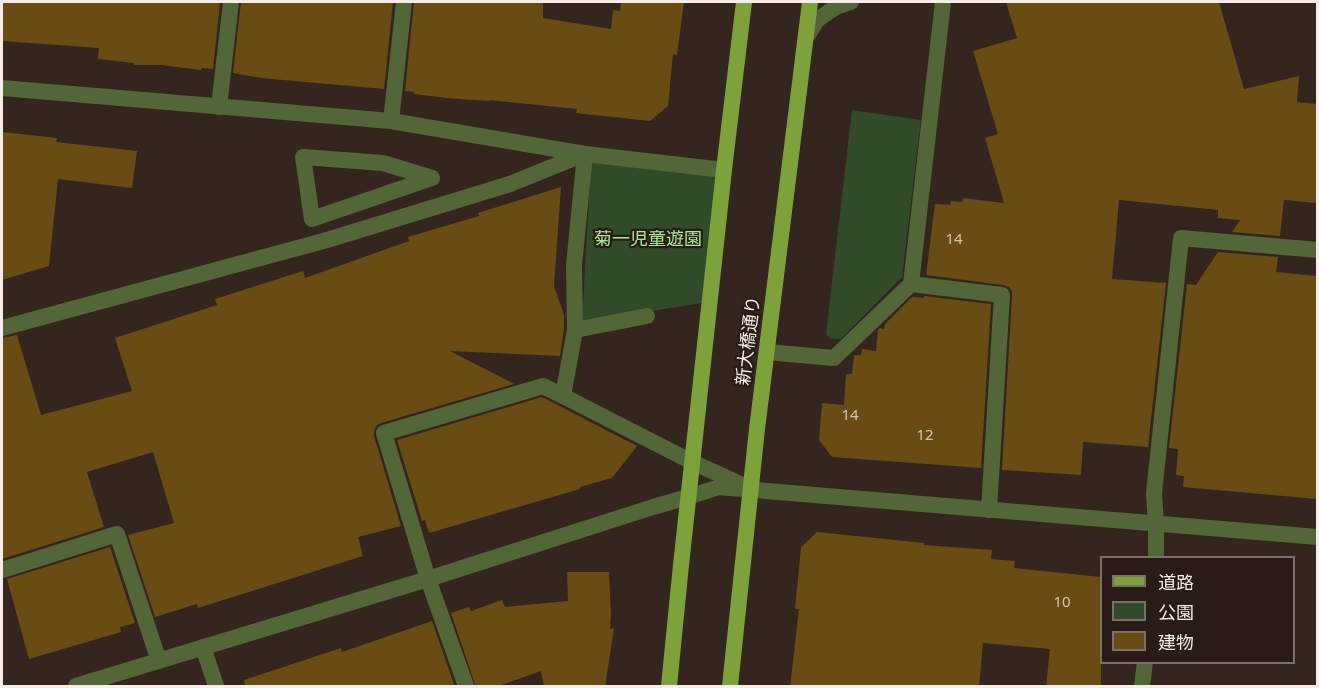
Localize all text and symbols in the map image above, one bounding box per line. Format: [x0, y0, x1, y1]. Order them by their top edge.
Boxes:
park label: 菊一児童遊園 [594, 229, 702, 251]
house number: 14 [945, 231, 963, 249]
street label: 新大橋通り [733, 295, 765, 387]
house number: 14 [841, 407, 859, 425]
house number: 12 [916, 427, 934, 445]
legend [1100, 556, 1295, 664]
text: 道路 [1158, 570, 1194, 594]
house number: 10 [1053, 594, 1071, 612]
text: 公園 [1158, 600, 1194, 624]
text: 建物 [1158, 630, 1194, 654]

